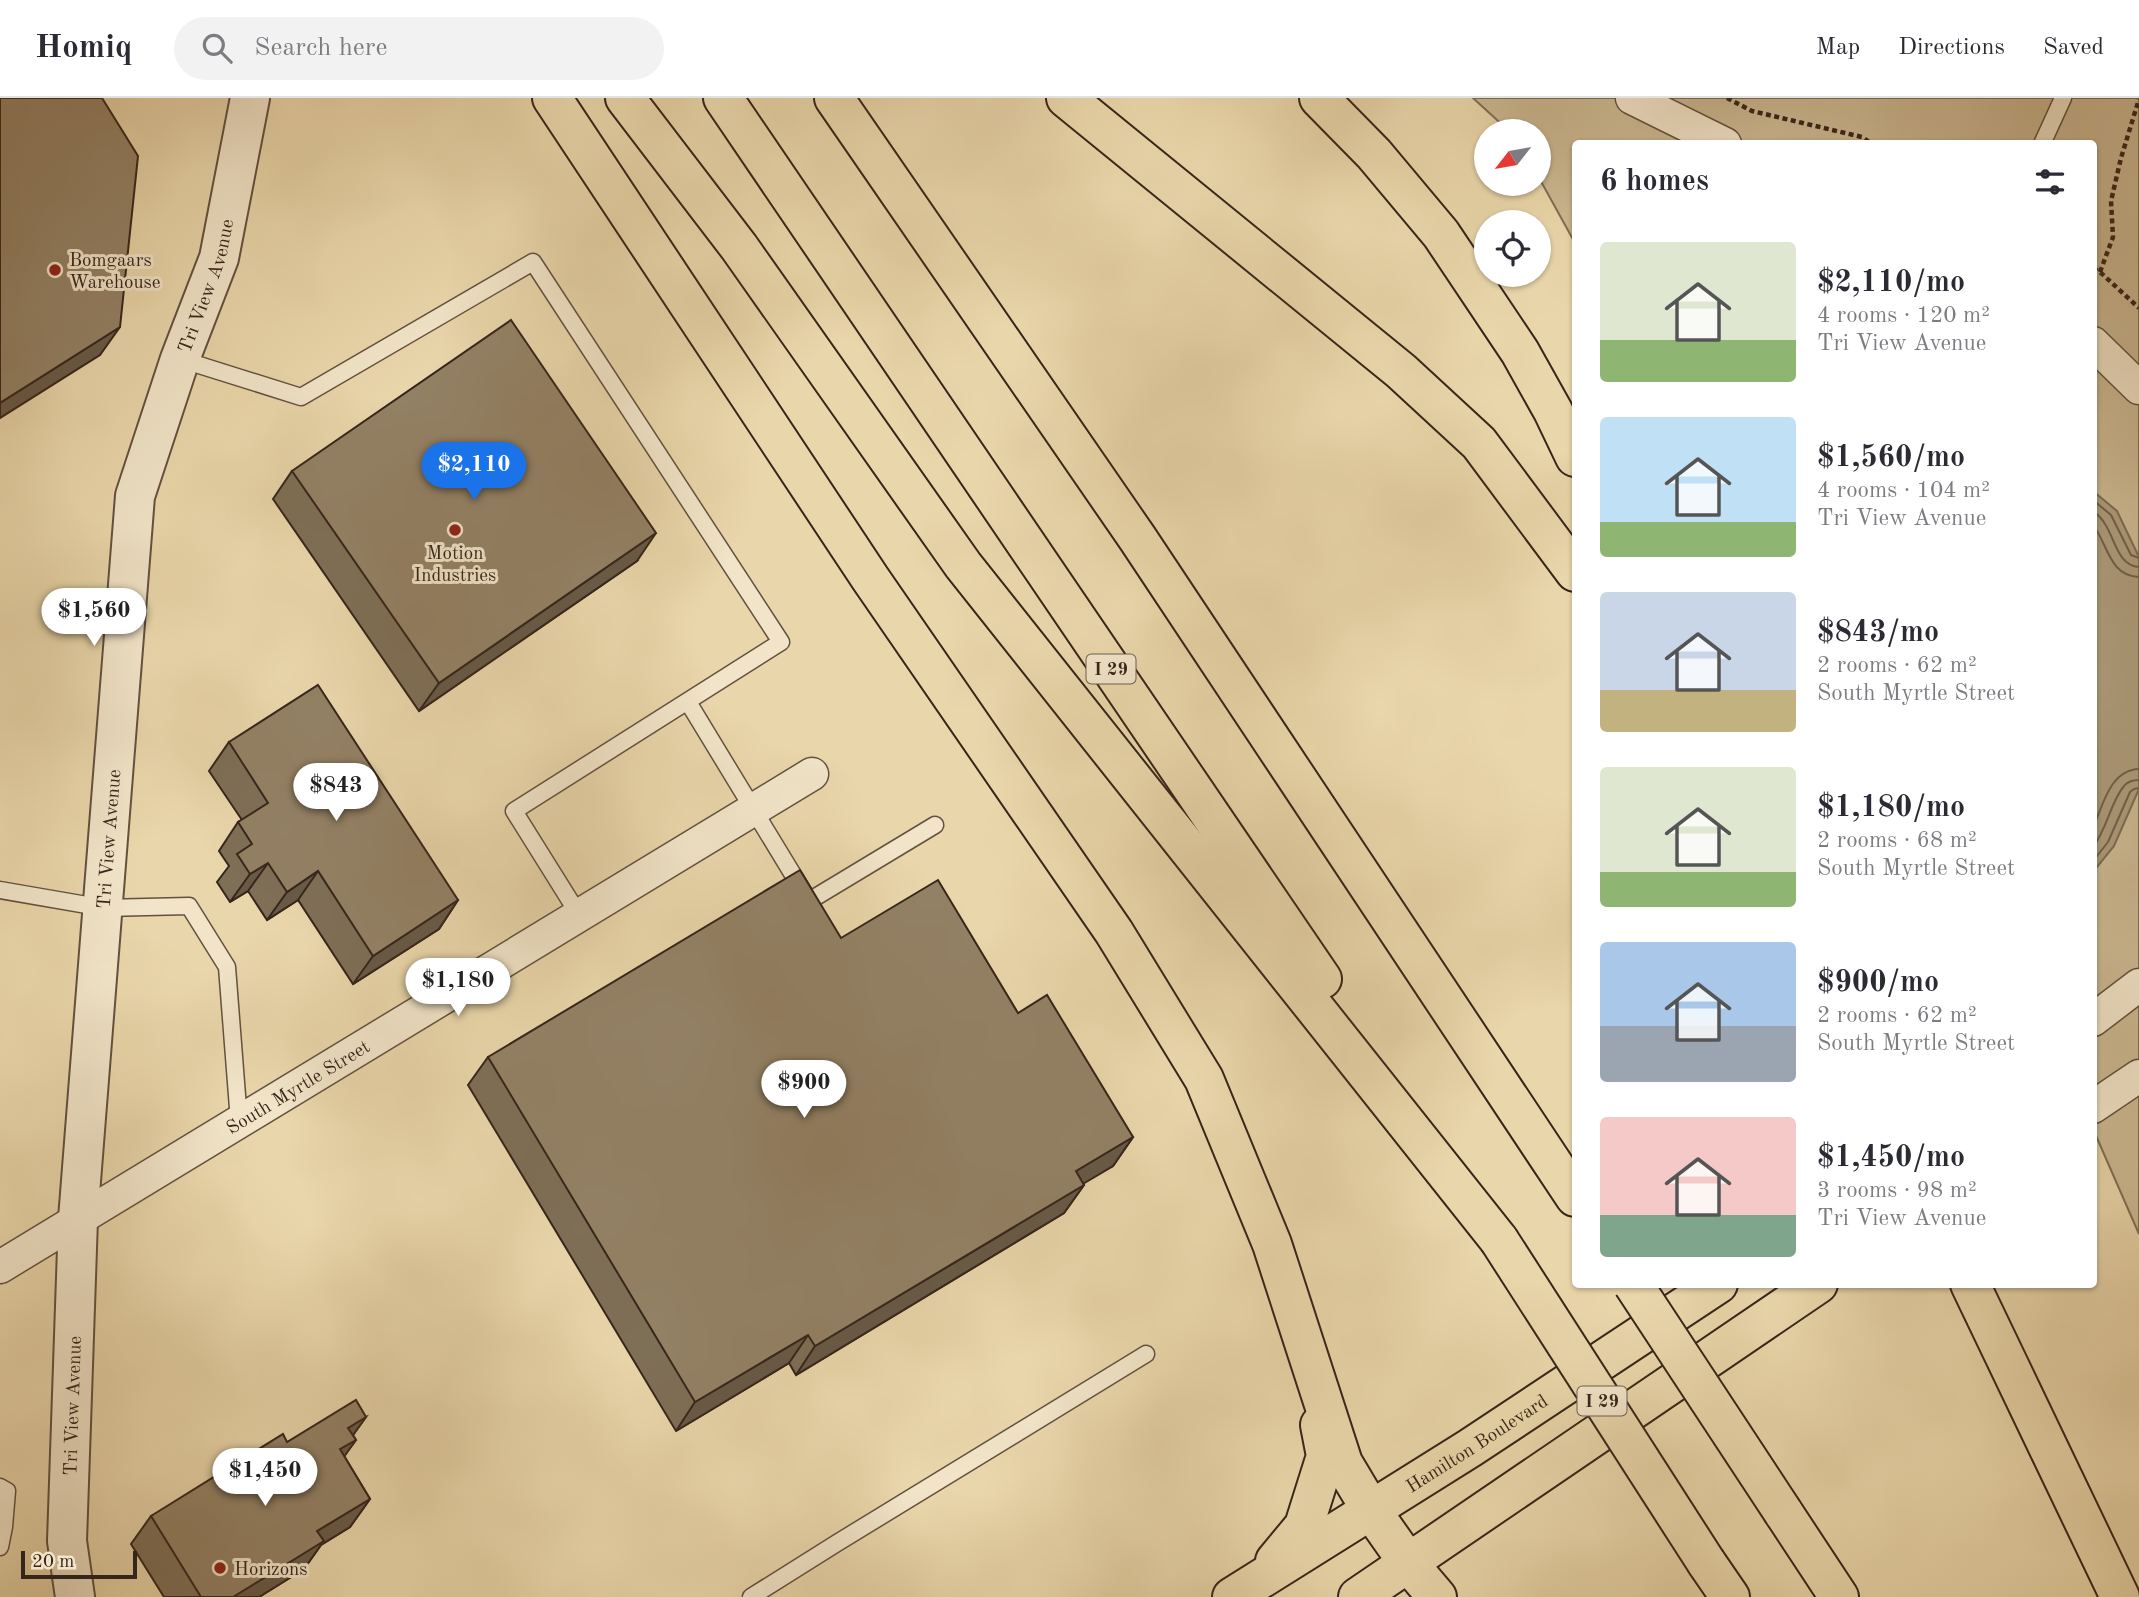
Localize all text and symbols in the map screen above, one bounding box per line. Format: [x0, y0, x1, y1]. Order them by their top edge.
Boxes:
search box [174, 17, 664, 80]
icon: search [198, 29, 236, 67]
text: Homiq [35, 32, 132, 65]
text: Search here [254, 35, 387, 61]
text: Map [1816, 36, 1860, 60]
text: Directions [1898, 36, 2005, 60]
text: Saved [2043, 36, 2104, 60]
north arrow [1474, 119, 1550, 196]
map controls [1474, 119, 1551, 287]
icon: filters [2031, 163, 2069, 201]
text: 6 homes [1600, 167, 1709, 197]
button: locate [1474, 210, 1551, 287]
street label: Tri View Avenue [176, 218, 238, 356]
place label: Bomgaars Warehouse [69, 252, 161, 293]
marker: Bomgaars Warehouse [47, 262, 63, 278]
text: $2,110/mo [1817, 268, 1965, 298]
icon: home [1656, 270, 1740, 354]
text: 4 rooms · 120 m² [1817, 304, 1990, 327]
text: Tri View Avenue [1817, 332, 1986, 355]
pin: $2,110 [417, 442, 531, 502]
text: $1,560/mo [1817, 443, 1965, 473]
icon: home [1656, 445, 1740, 529]
text: $2,110 [437, 453, 511, 476]
text: 4 rooms · 104 m² [1817, 479, 1990, 502]
text: Tri View Avenue [1817, 507, 1986, 530]
marker: Motion Industries [447, 522, 463, 538]
place label: Motion Industries [414, 545, 496, 586]
pin: $1,560 [37, 588, 151, 648]
text: $1,560 [57, 599, 131, 622]
text: $843/mo [1817, 618, 1939, 648]
icon: home [1656, 620, 1740, 704]
road number: I 29 [1086, 654, 1136, 684]
text: 2 rooms · 62 m² [1817, 654, 1977, 677]
text: South Myrtle Street [1817, 682, 2015, 705]
pin: $843 [295, 764, 377, 823]
street label: Tri View Avenue [95, 769, 125, 910]
text: $843 [309, 774, 363, 797]
text: $1,180/mo [1817, 793, 1965, 823]
icon: home [1656, 795, 1740, 879]
text: 2 rooms · 68 m² [1817, 829, 1977, 852]
text: South Myrtle Street [1817, 857, 2015, 880]
pin: $1,180 [401, 958, 515, 1018]
text: $900/mo [1817, 968, 1939, 998]
text: $1,180 [421, 969, 495, 992]
icon: home [1656, 970, 1740, 1054]
text: 2 rooms · 62 m² [1817, 1004, 1977, 1027]
text: South Myrtle Street [1817, 1032, 2015, 1055]
street label: South Myrtle Street [224, 1038, 374, 1139]
pin: $900 [763, 1060, 845, 1120]
text: $900 [777, 1071, 831, 1094]
text: $1,450/mo [1817, 1143, 1965, 1173]
icon: home [1656, 1145, 1740, 1229]
text: 3 rooms · 98 m² [1817, 1179, 1977, 1202]
text: Tri View Avenue [1817, 1207, 1986, 1230]
street label: Tri View Avenue [62, 1335, 86, 1476]
road number: I 29 [1578, 1386, 1626, 1416]
street label: Hamilton Boulevard [1403, 1392, 1552, 1497]
pin: $1,450 [208, 1448, 322, 1508]
text: $1,450 [228, 1459, 302, 1482]
scale bar [21, 1548, 136, 1580]
text: 20 m [32, 1553, 74, 1572]
marker: Horizons [212, 1560, 228, 1576]
place label: Horizons [234, 1561, 308, 1580]

